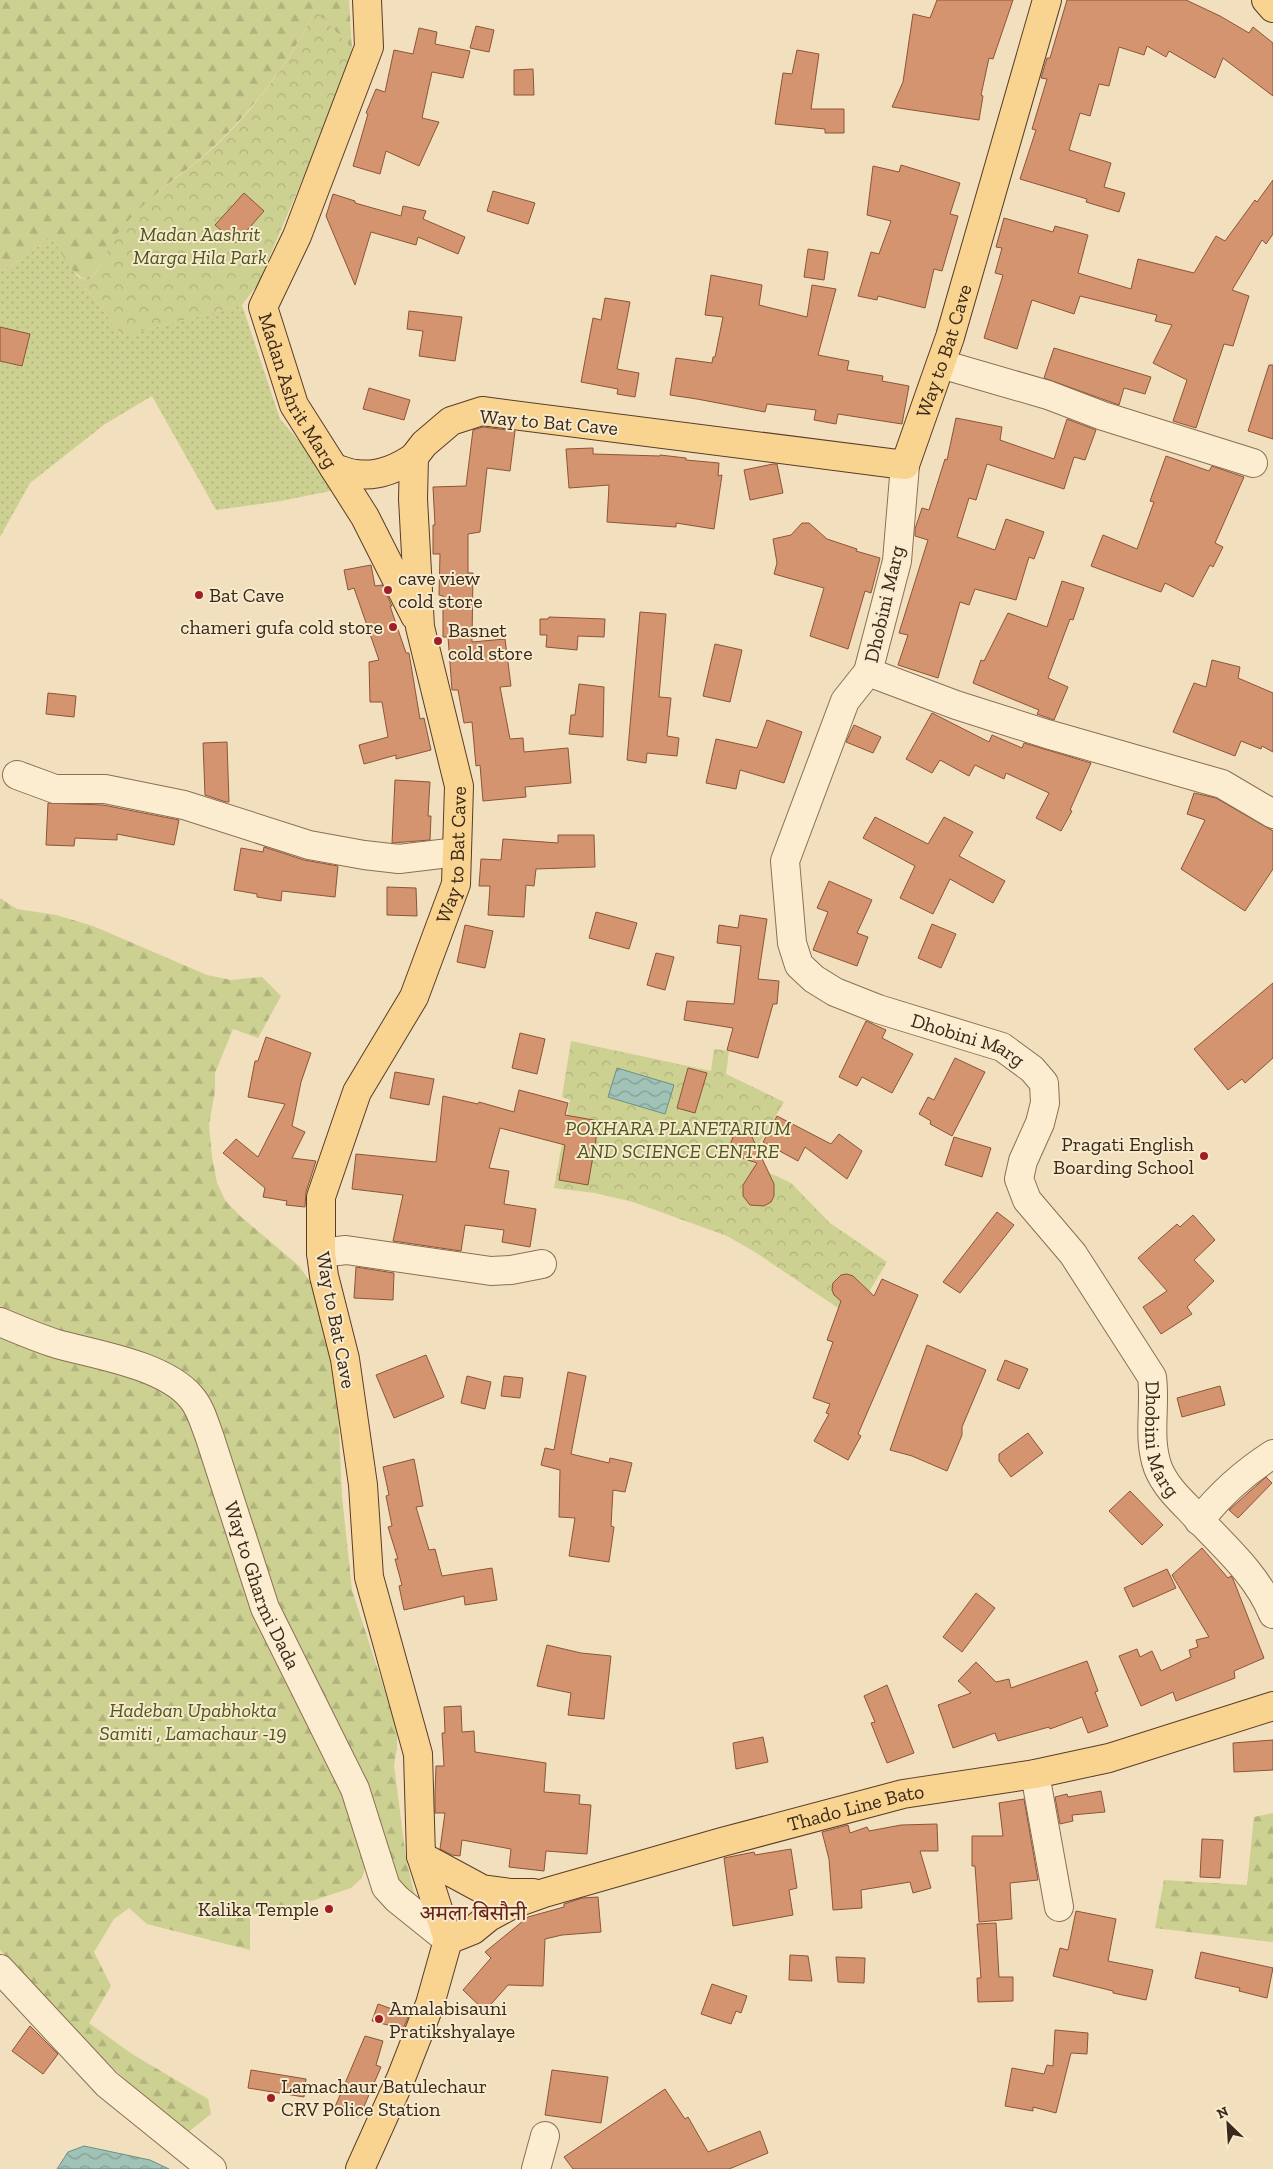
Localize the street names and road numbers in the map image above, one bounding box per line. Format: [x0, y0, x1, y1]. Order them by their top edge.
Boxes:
street label: Way to Bat Cave [911, 282, 977, 421]
street label: Madan Ashrit Marg [254, 310, 343, 473]
street label: Way to Bat Cave [479, 404, 619, 440]
street label: Dhobini Marg [859, 543, 909, 665]
street label: Way to Bat Cave [430, 786, 471, 927]
street label: Dhobini Marg [908, 1008, 1030, 1072]
street label: Way to Bat Cave [311, 1250, 361, 1390]
street label: Dhobini Marg [1140, 1380, 1184, 1502]
street label: Way to Gharmi Dada [219, 1498, 306, 1674]
street label: Thado Line Bato [785, 1779, 926, 1836]

